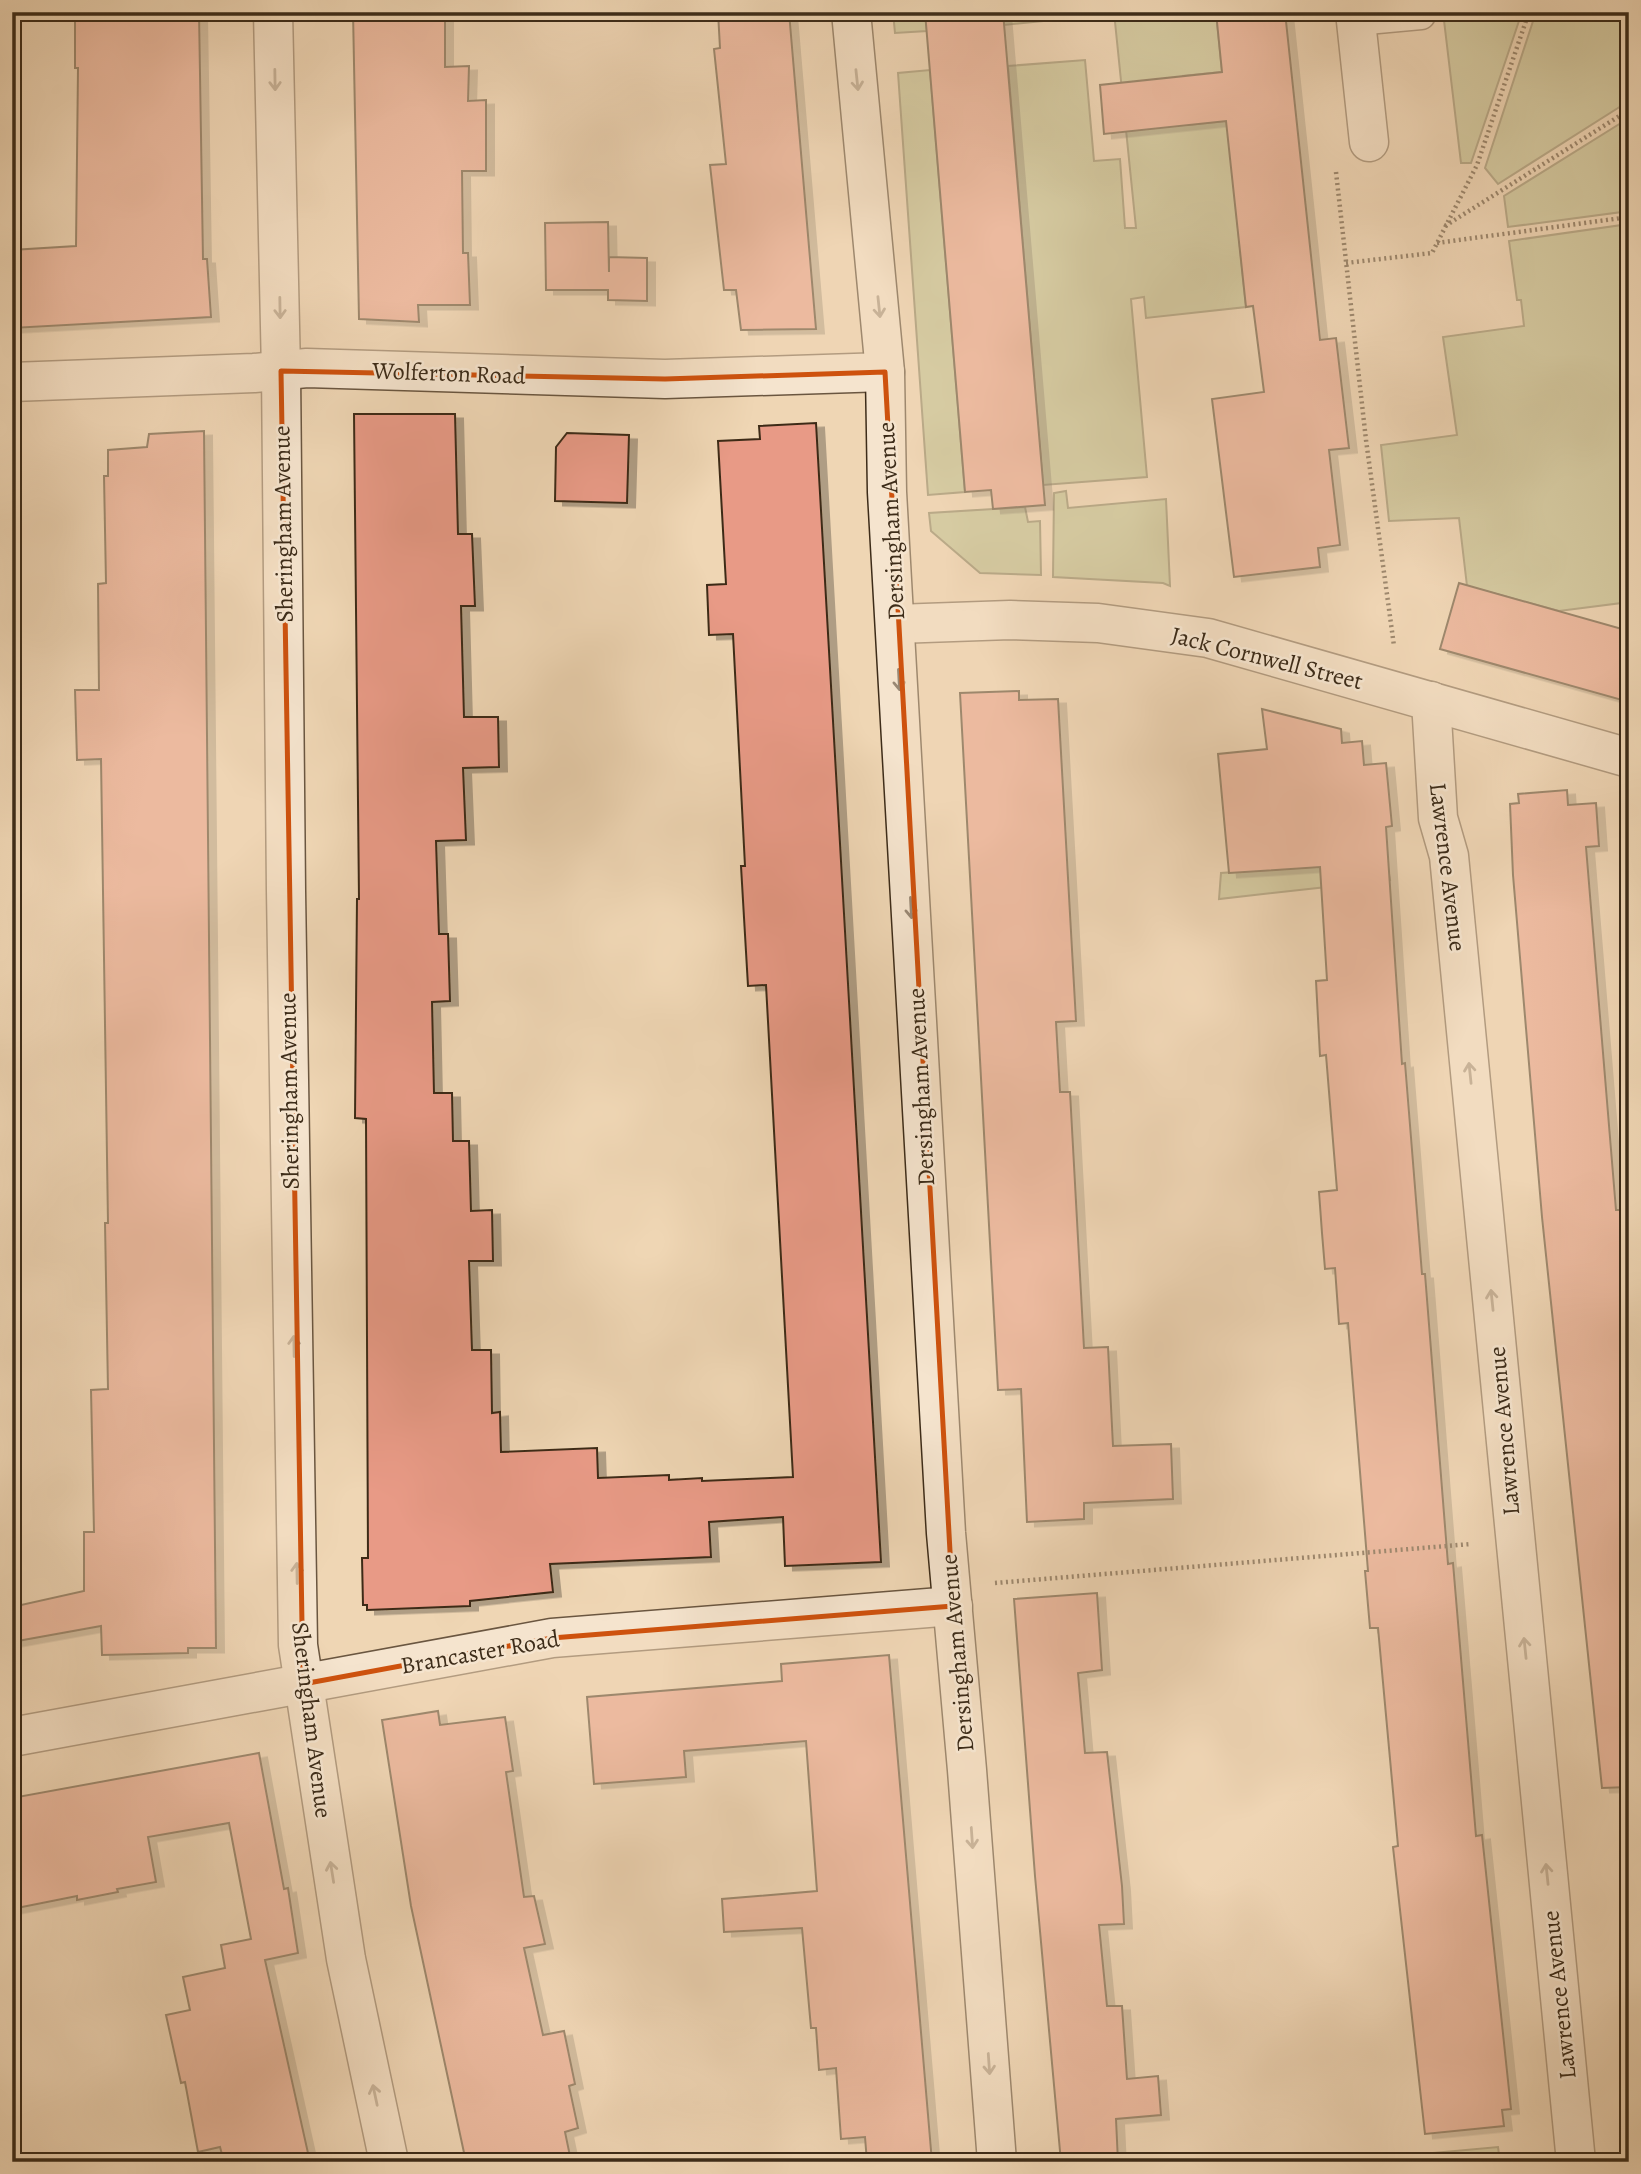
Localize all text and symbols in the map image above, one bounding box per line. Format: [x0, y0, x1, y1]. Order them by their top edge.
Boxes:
one-way arrow [851, 68, 864, 91]
one-way arrow [268, 69, 281, 92]
one-way arrow [873, 295, 886, 317]
one-way arrow [273, 296, 286, 319]
street label: Wolferton Road [371, 354, 526, 392]
street label: Dersingham Avenue [870, 421, 912, 621]
street label: Sheringham Avenue [265, 425, 301, 623]
street label: Jack Cornwell Street [1168, 619, 1366, 697]
one-way arrow [893, 669, 906, 691]
street label: Lawrence Avenue [1422, 781, 1474, 953]
one-way arrow [905, 896, 918, 918]
street label: Dersingham Avenue [900, 987, 942, 1187]
street label: Sheringham Avenue [271, 992, 307, 1190]
one-way arrow [1463, 1062, 1476, 1085]
one-way arrow [1485, 1289, 1498, 1311]
one-way arrow [287, 1335, 300, 1358]
street label: Lawrence Avenue [1481, 1345, 1527, 1517]
street label: Dersingham Avenue [932, 1553, 982, 1753]
one-way arrow [290, 1562, 304, 1585]
street label: Sheringham Avenue [284, 1620, 340, 1820]
street label: Brancaster Road [398, 1622, 562, 1682]
one-way arrow [1518, 1637, 1531, 1660]
one-way arrow [966, 1826, 979, 1848]
one-way arrow [326, 1861, 339, 1884]
one-way arrow [1540, 1864, 1553, 1886]
street label: Lawrence Avenue [1534, 1909, 1584, 2081]
one-way arrow [983, 2053, 996, 2076]
one-way arrow [368, 2084, 382, 2107]

